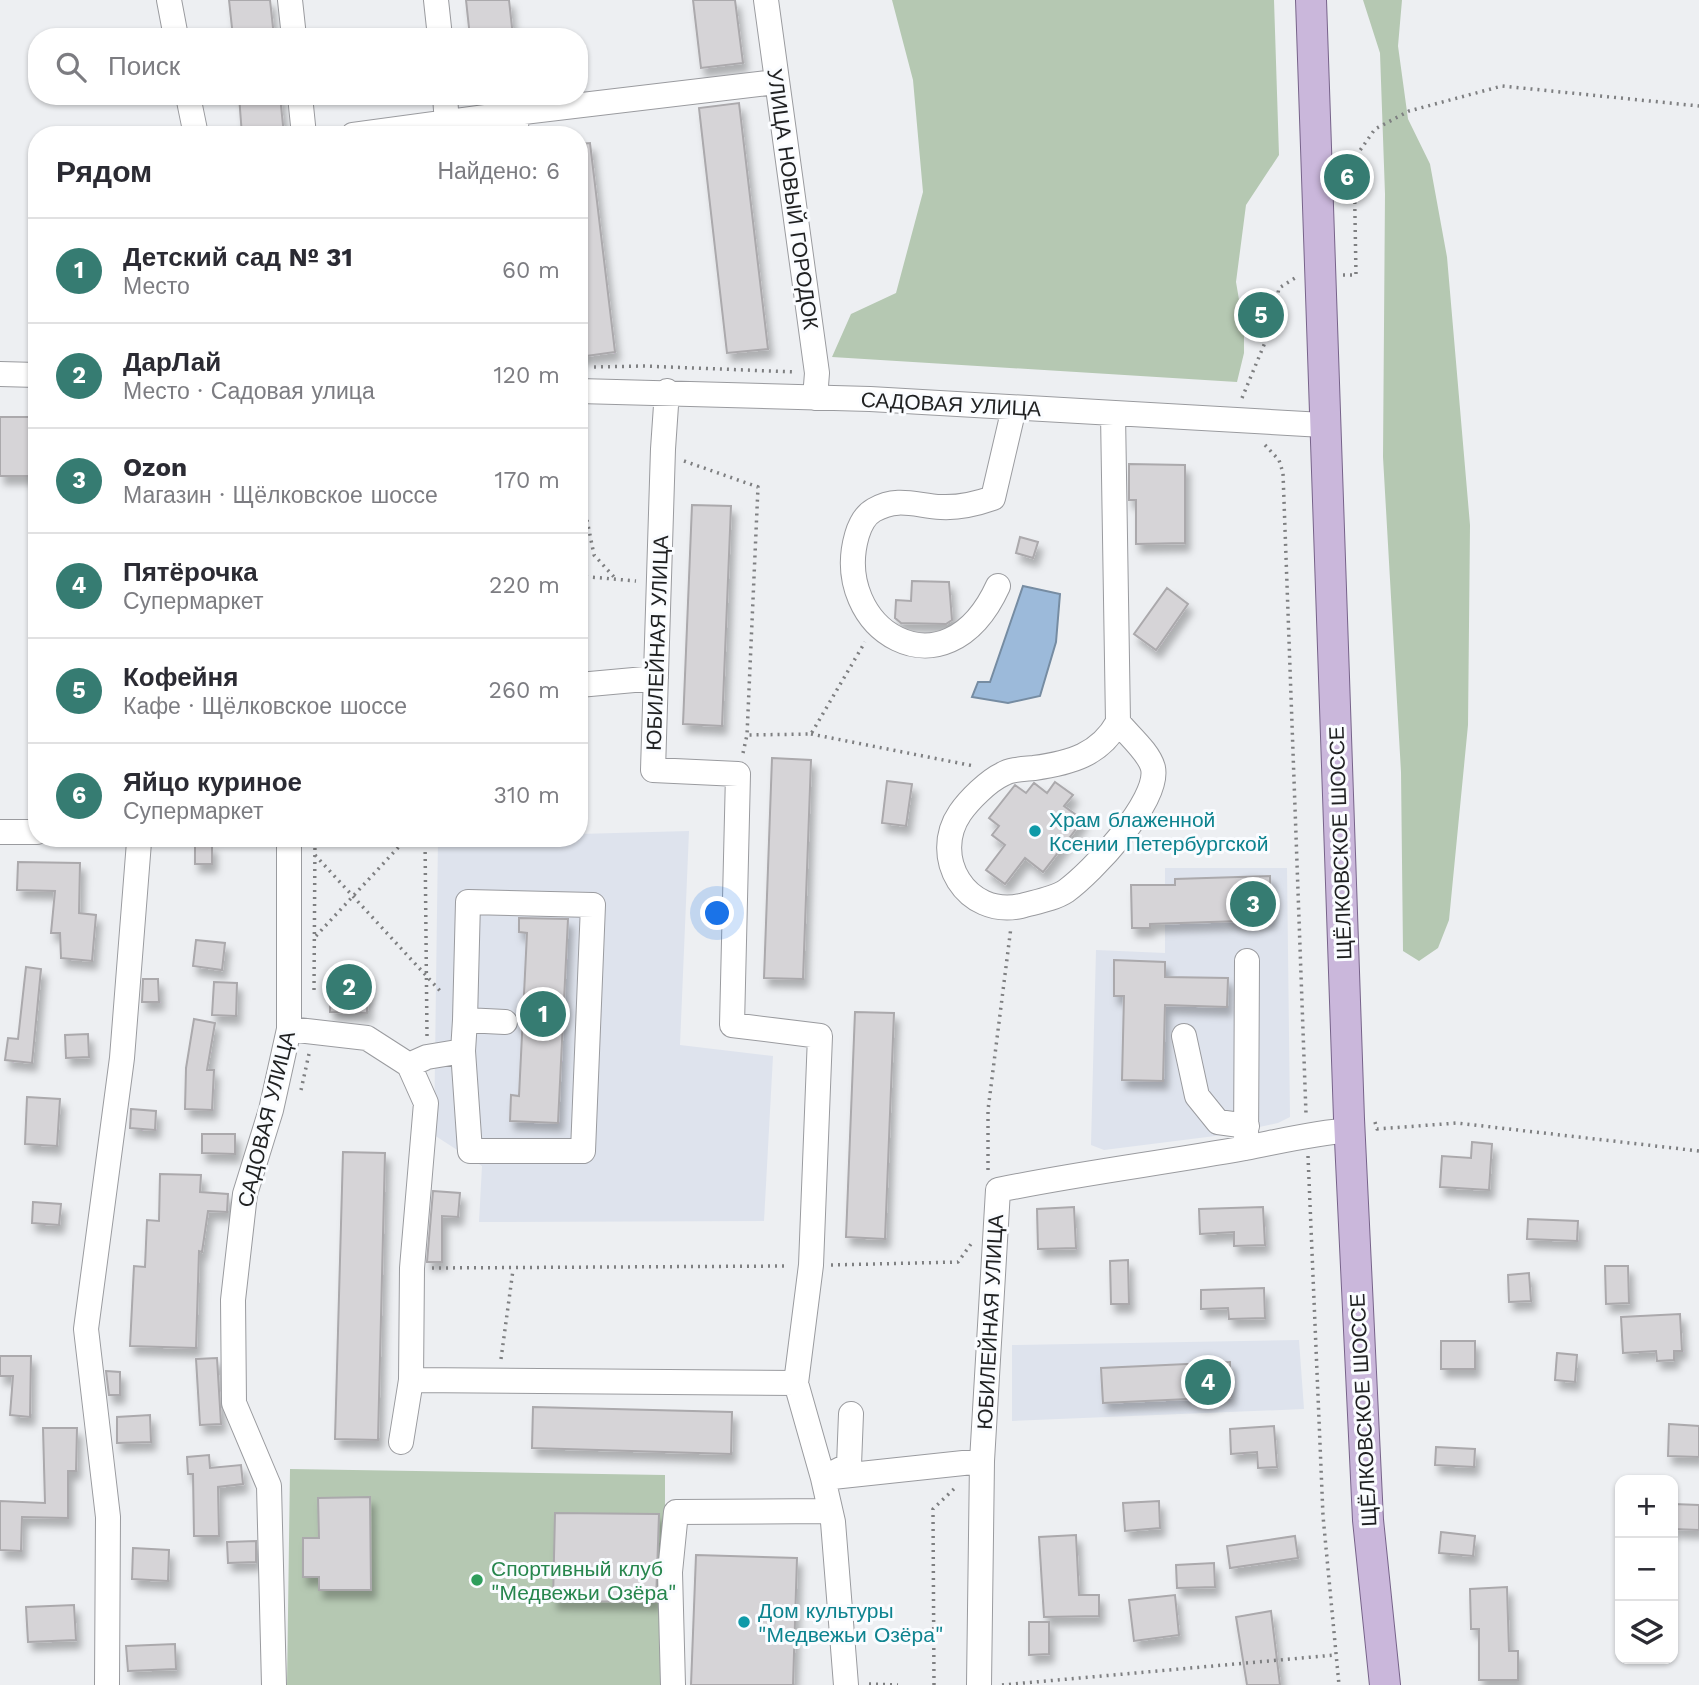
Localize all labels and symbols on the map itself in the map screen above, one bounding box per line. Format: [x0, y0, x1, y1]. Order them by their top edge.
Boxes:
street label: УЛИЦА НОВЫЙ ГОРОДОК [762, 67, 824, 332]
pin: 6 [1324, 151, 1370, 203]
pin: 5 [1238, 289, 1284, 341]
street label: САДОВАЯ УЛИЦА [860, 387, 1042, 421]
street label: ЮБИЛЕЙНАЯ УЛИЦА [641, 535, 673, 751]
street label: ЩЁЛКОВСКОЕ ШОССЕ [1323, 726, 1357, 960]
place label: Храм блаженной Ксении Петербургской [1049, 807, 1269, 856]
marker: Храм блаженной Ксении Петербургской [1027, 823, 1043, 839]
pin: 3 [1230, 878, 1276, 930]
your location [700, 896, 734, 930]
pin: 2 [326, 961, 372, 1013]
pin: 1 [520, 988, 566, 1040]
street label: САДОВАЯ УЛИЦА [232, 1028, 300, 1210]
street label: ЮБИЛЕЙНАЯ УЛИЦА [972, 1214, 1008, 1430]
street label: ЩЁЛКОВСКОЕ ШОССЕ [1344, 1293, 1382, 1527]
pin: 4 [1185, 1356, 1231, 1408]
place label: Спортивный клуб "Медвежьи Озёра" [491, 1556, 676, 1605]
marker: Спортивный клуб "Медвежьи Озёра" [469, 1572, 485, 1588]
place label: Дом культуры "Медвежьи Озёра" [758, 1598, 943, 1647]
marker: Дом культуры "Медвежьи Озёра" [736, 1614, 752, 1630]

